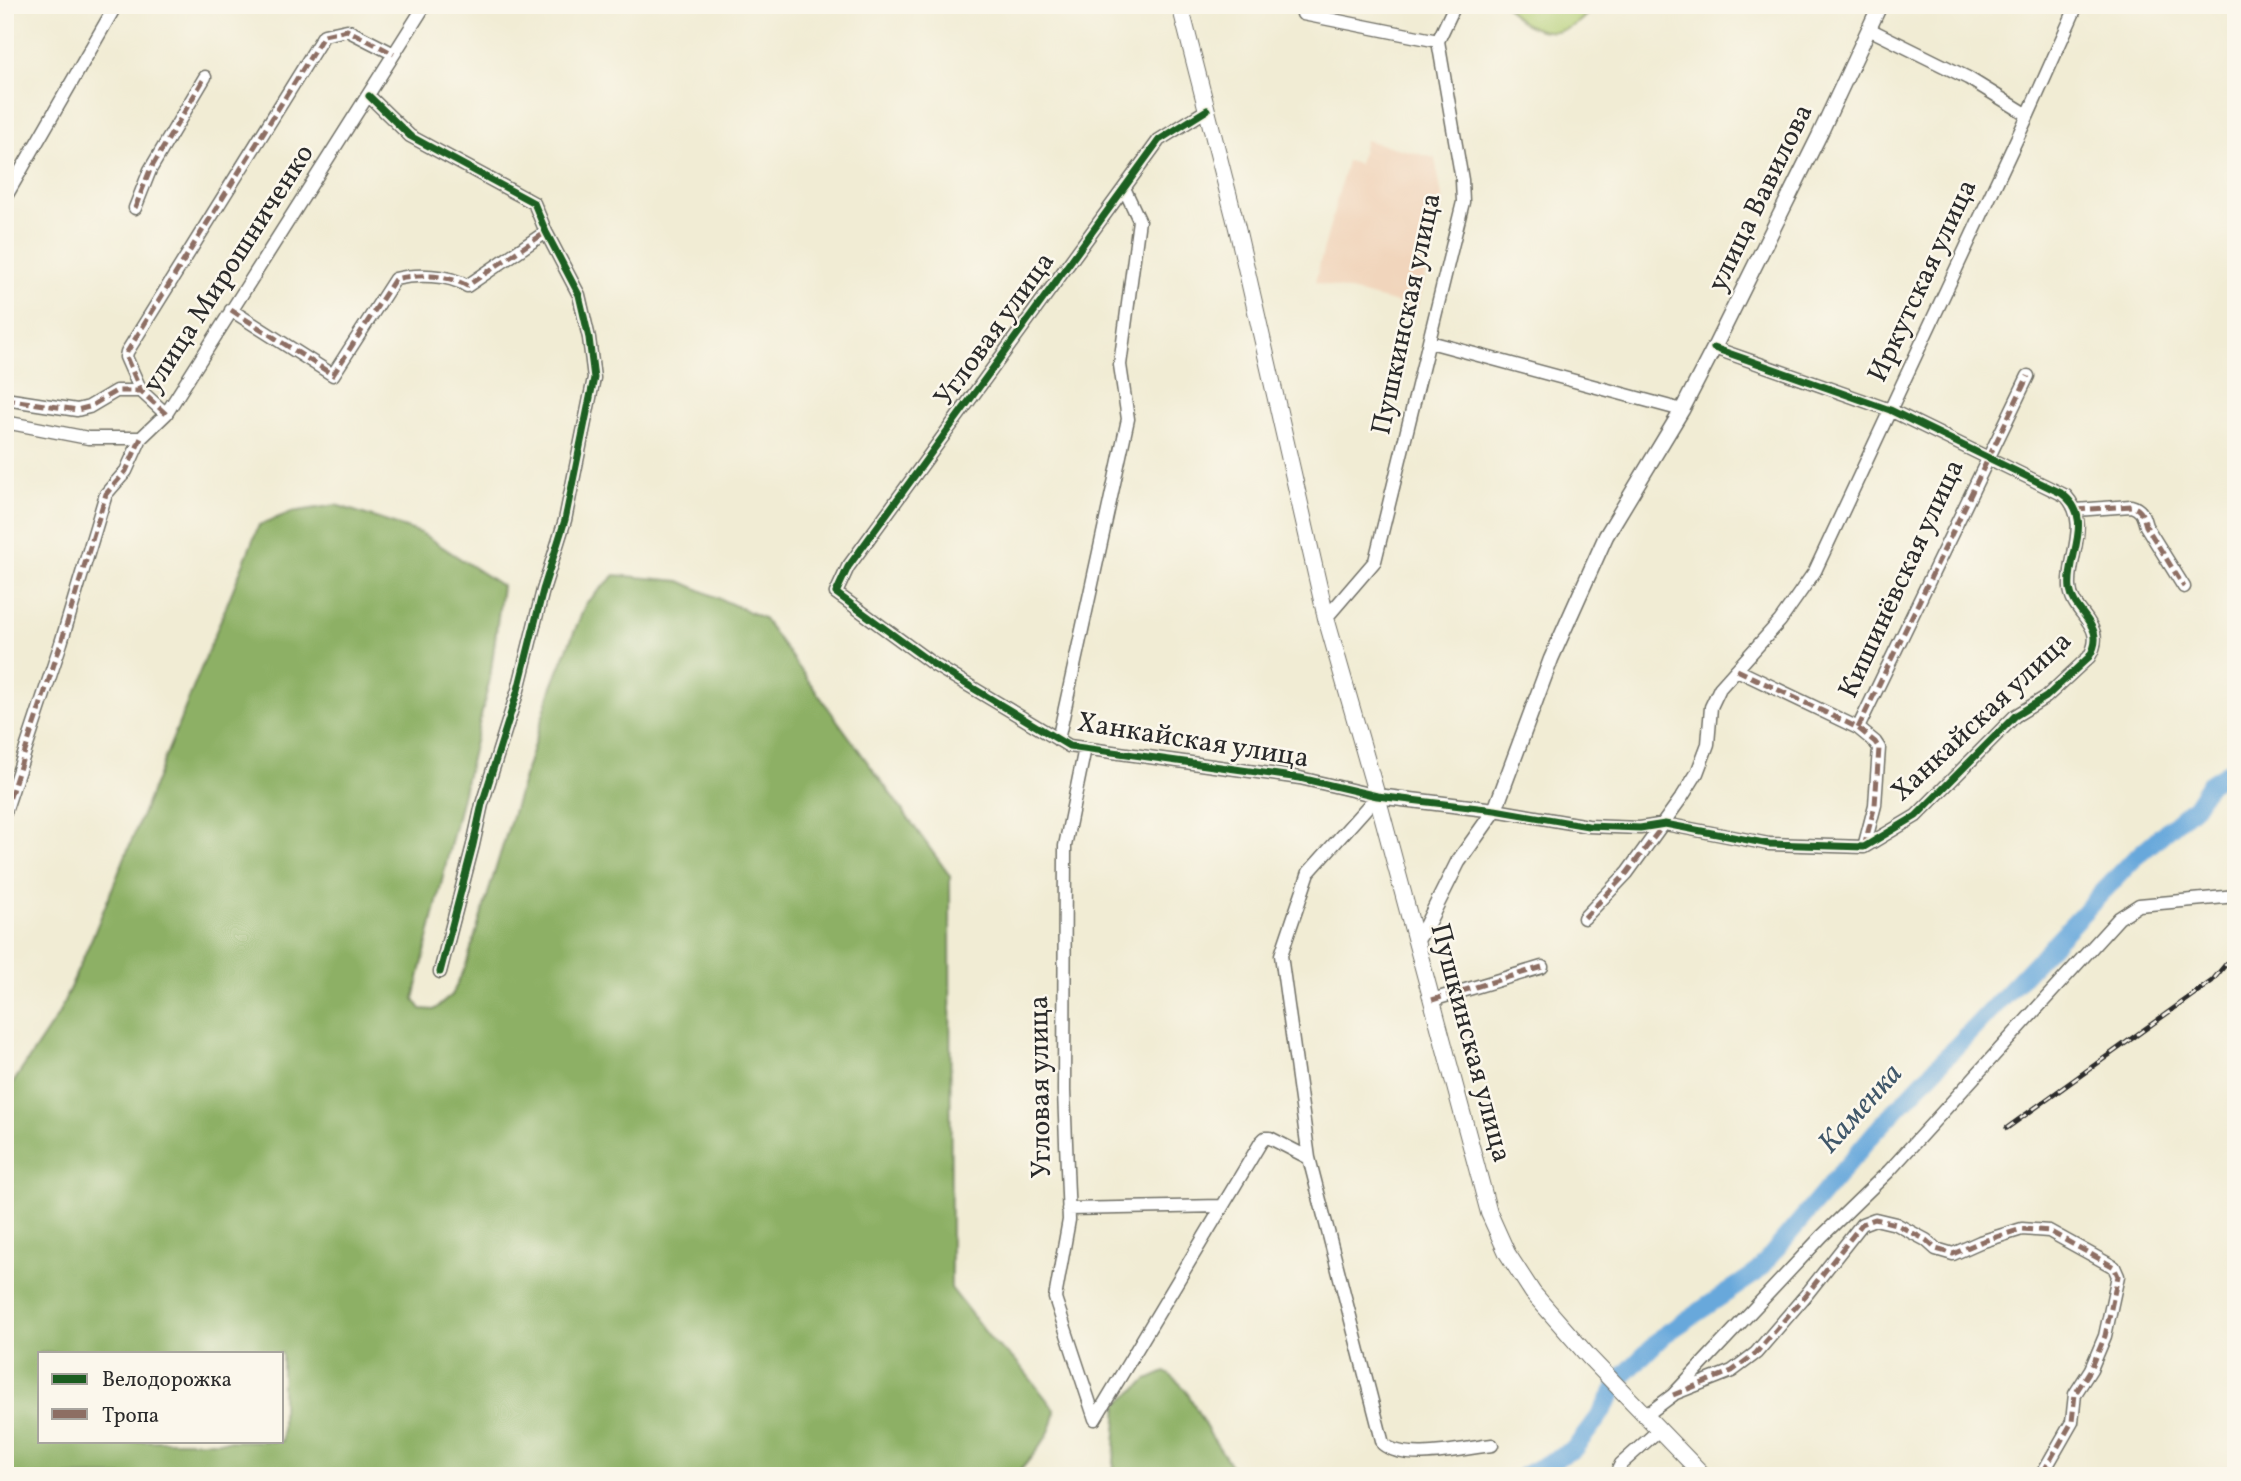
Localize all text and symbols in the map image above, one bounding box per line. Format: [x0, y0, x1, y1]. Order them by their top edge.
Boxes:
street label: улица Вавилова [1699, 98, 1823, 298]
street label: улица Мирошниченко [134, 137, 324, 401]
street label: Иркутская улица [1859, 173, 1987, 389]
street label: Пушкинская улица [1362, 190, 1452, 438]
street label: Угловая улица [925, 244, 1065, 416]
street label: Кишинёвская улица [1829, 453, 1975, 705]
street label: Ханкайская улица [1883, 623, 2081, 811]
street label: Ханкайская улица [1074, 703, 1312, 779]
street label: Пушкинская улица [1419, 919, 1521, 1167]
street label: Угловая улица [1020, 995, 1062, 1179]
water label: Каменка [1809, 1055, 1913, 1163]
legend [38, 1352, 284, 1442]
text: Велодорожка [102, 1366, 232, 1395]
text: Тропа [102, 1402, 159, 1431]

